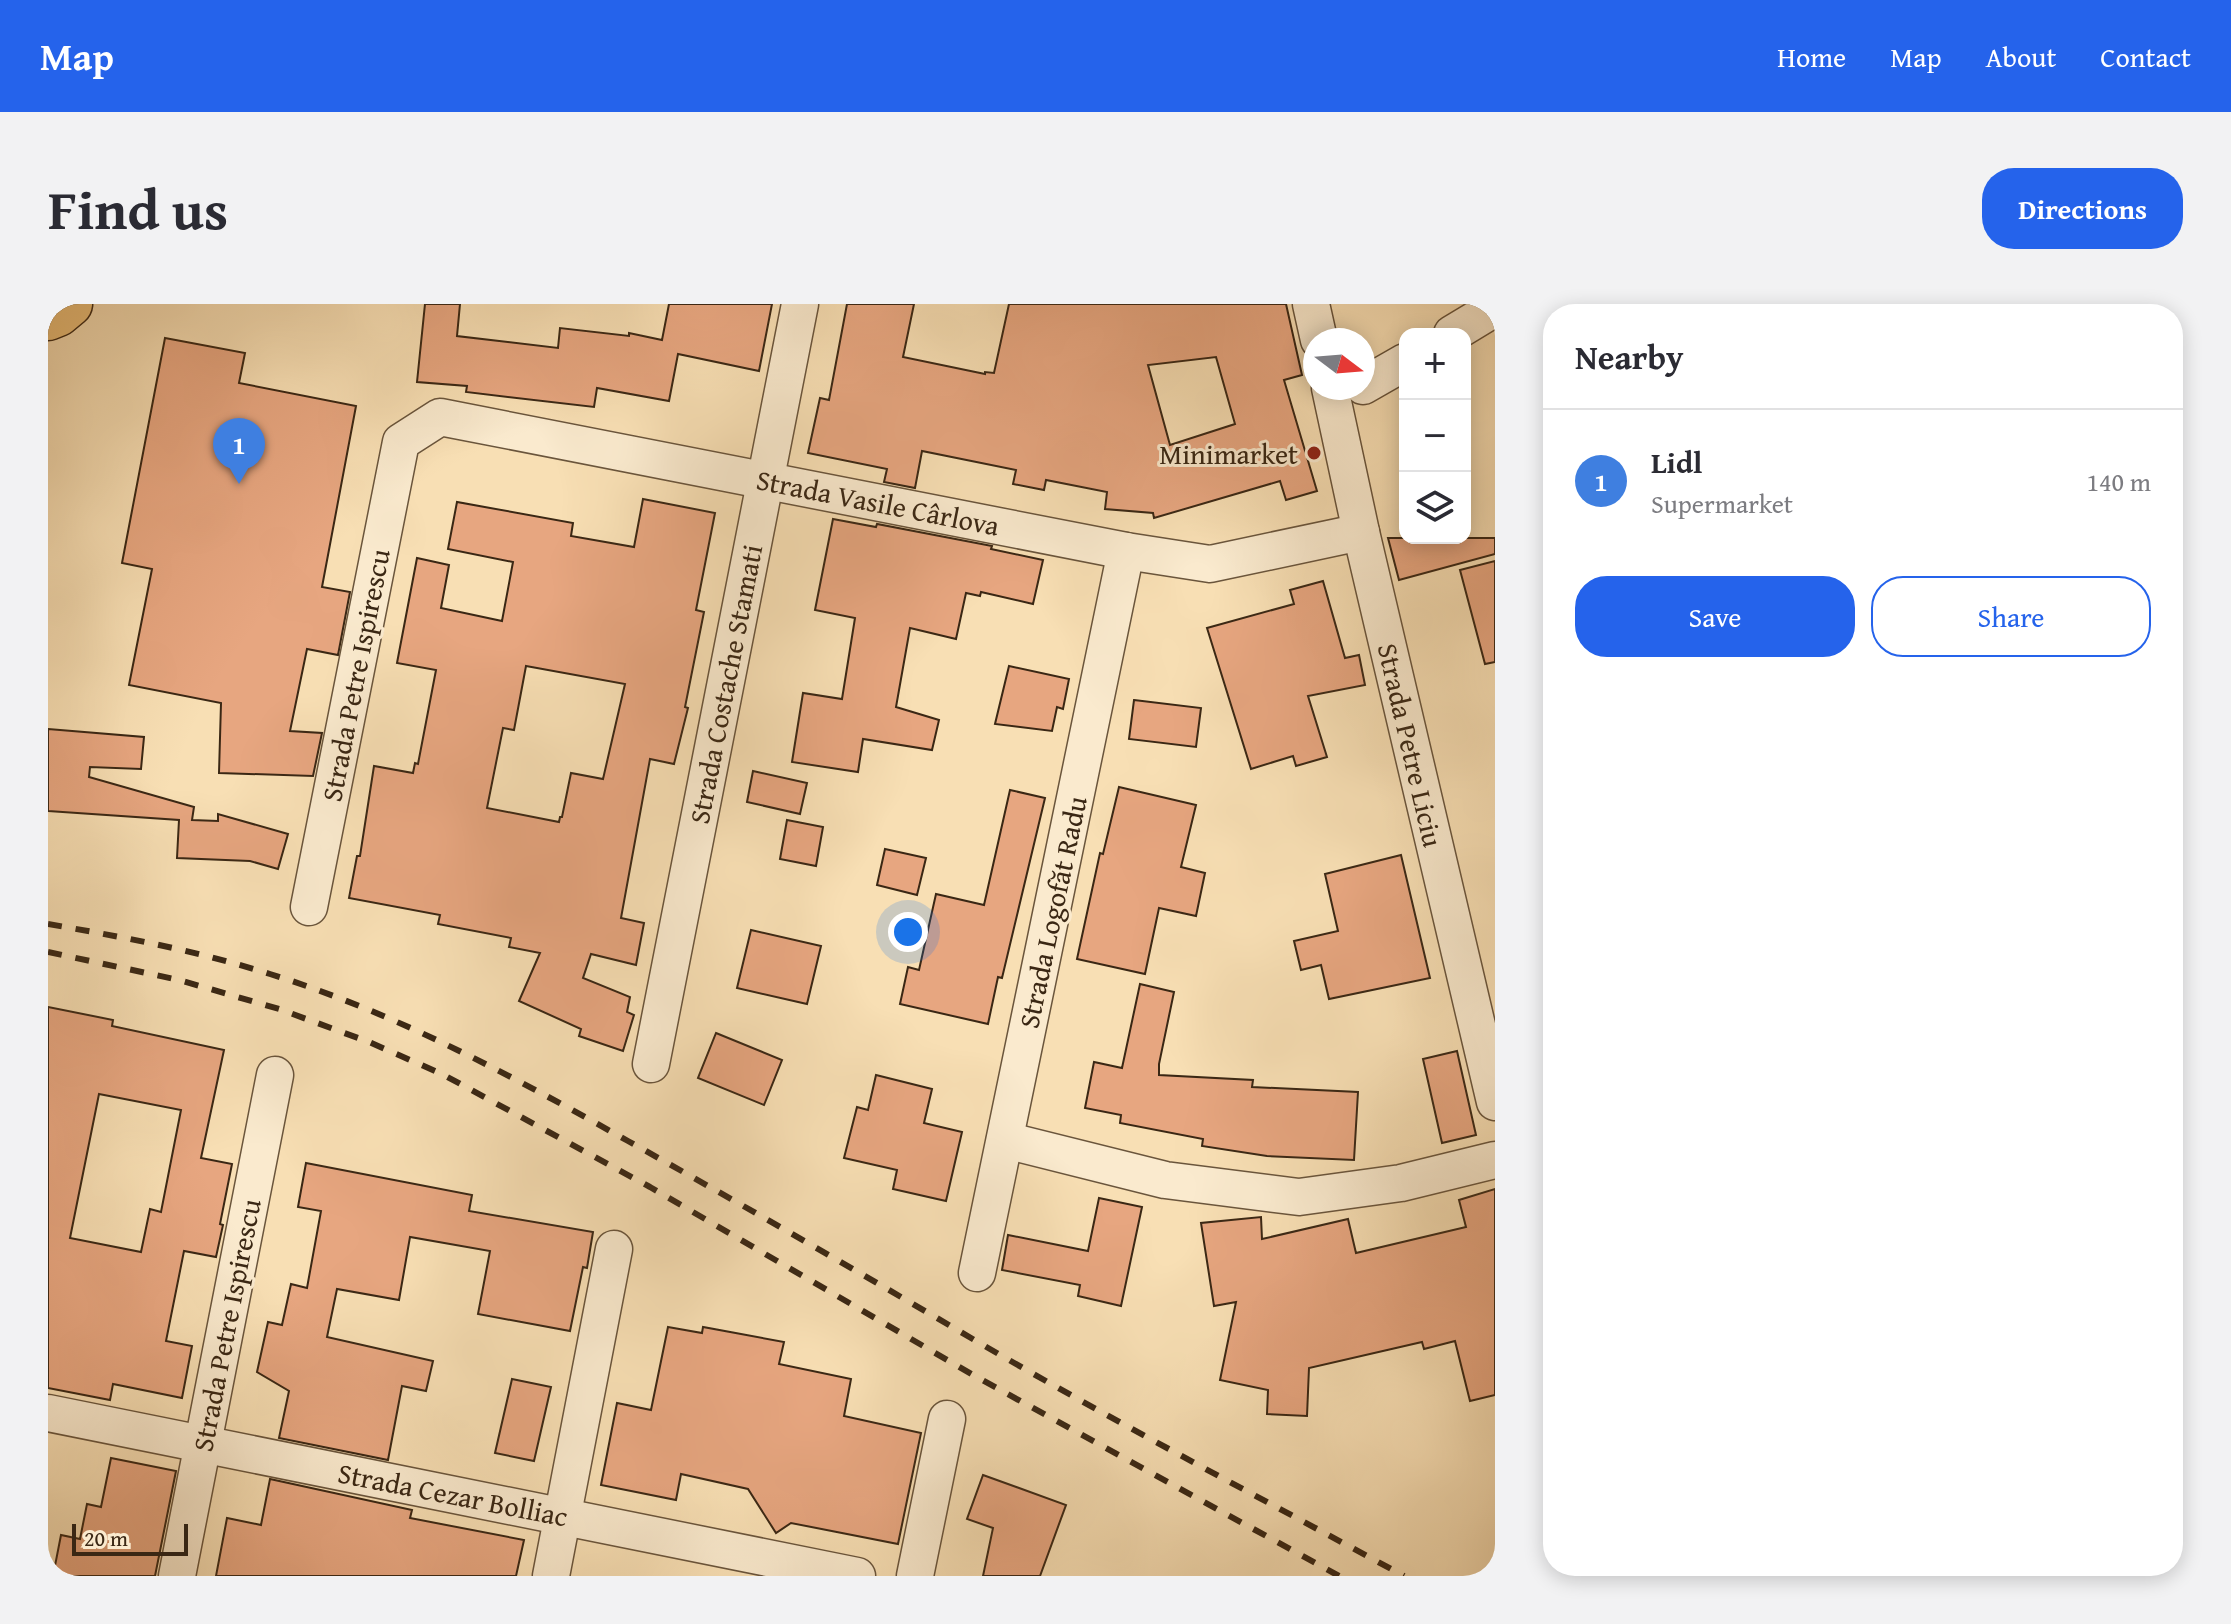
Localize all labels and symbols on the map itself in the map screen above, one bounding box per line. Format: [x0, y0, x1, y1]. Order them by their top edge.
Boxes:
north arrow [1303, 328, 1375, 400]
pin: 1 [213, 418, 265, 484]
place label: Minimarket [1159, 433, 1298, 474]
marker: Minimarket [1305, 444, 1323, 462]
street label: Strada Vasile Cârlova [753, 458, 1004, 546]
street label: Strada Costache Stamati [678, 541, 772, 827]
street label: Strada Petre Ispirescu [310, 545, 400, 805]
street label: Strada Petre Liciu [1368, 639, 1454, 851]
street label: Strada Logofăt Radu [1007, 792, 1097, 1032]
your location [888, 912, 928, 952]
street label: Strada Petre Ispirescu [181, 1195, 271, 1455]
street label: Strada Cezar Bolliac [335, 1452, 571, 1536]
scale bar [72, 1520, 188, 1556]

